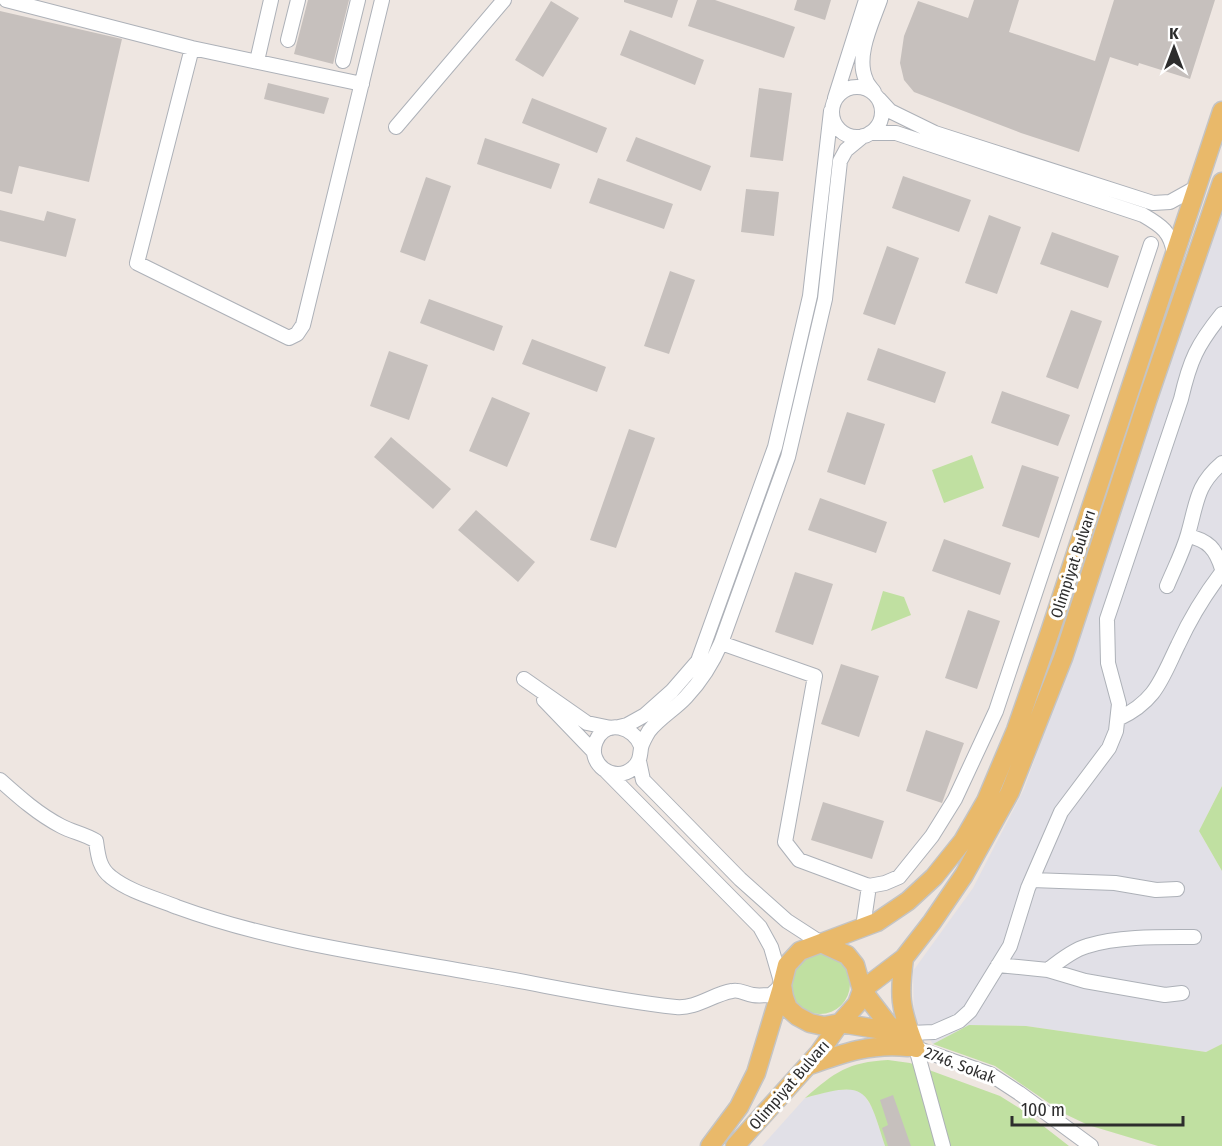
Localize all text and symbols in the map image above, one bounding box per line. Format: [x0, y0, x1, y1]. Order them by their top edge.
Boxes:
north arrow [1144, 18, 1204, 78]
text: K [1169, 24, 1179, 43]
street label: Olimpiyat Bulvarı [1047, 508, 1099, 620]
street label: Olimpiyat Bulvarı [745, 1036, 833, 1134]
street label: 2746. Sokak [922, 1043, 999, 1087]
scale bar [1012, 1089, 1183, 1127]
text: 100 m [1021, 1099, 1065, 1121]

